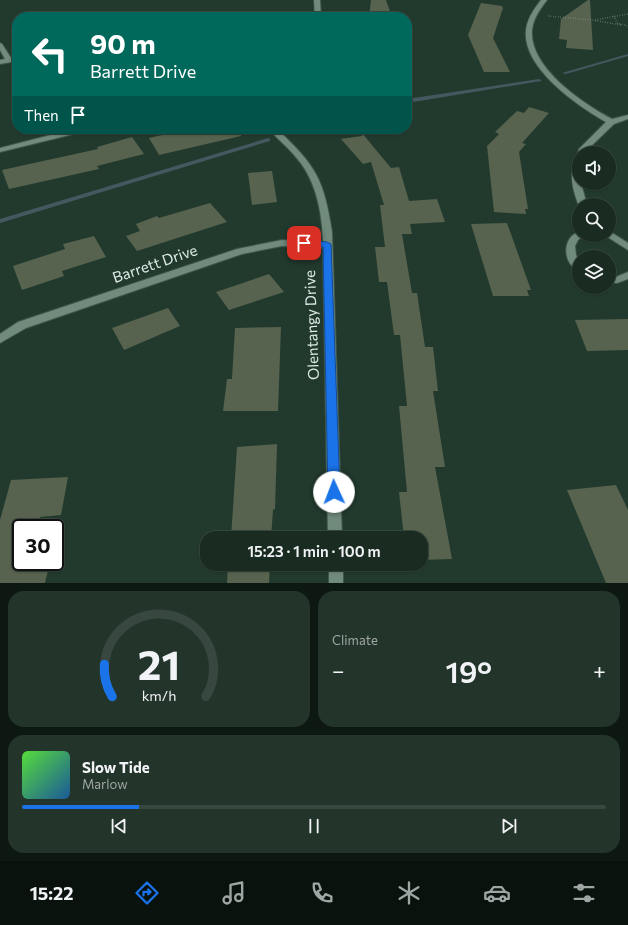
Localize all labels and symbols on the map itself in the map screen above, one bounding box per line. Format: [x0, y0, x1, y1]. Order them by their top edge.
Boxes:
pin [287, 226, 321, 260]
street label: Barrett Drive [110, 240, 200, 286]
street label: Olentangy Drive [300, 270, 322, 380]
position arrow [313, 471, 355, 513]
speed limit sign: 30 [12, 519, 64, 571]

